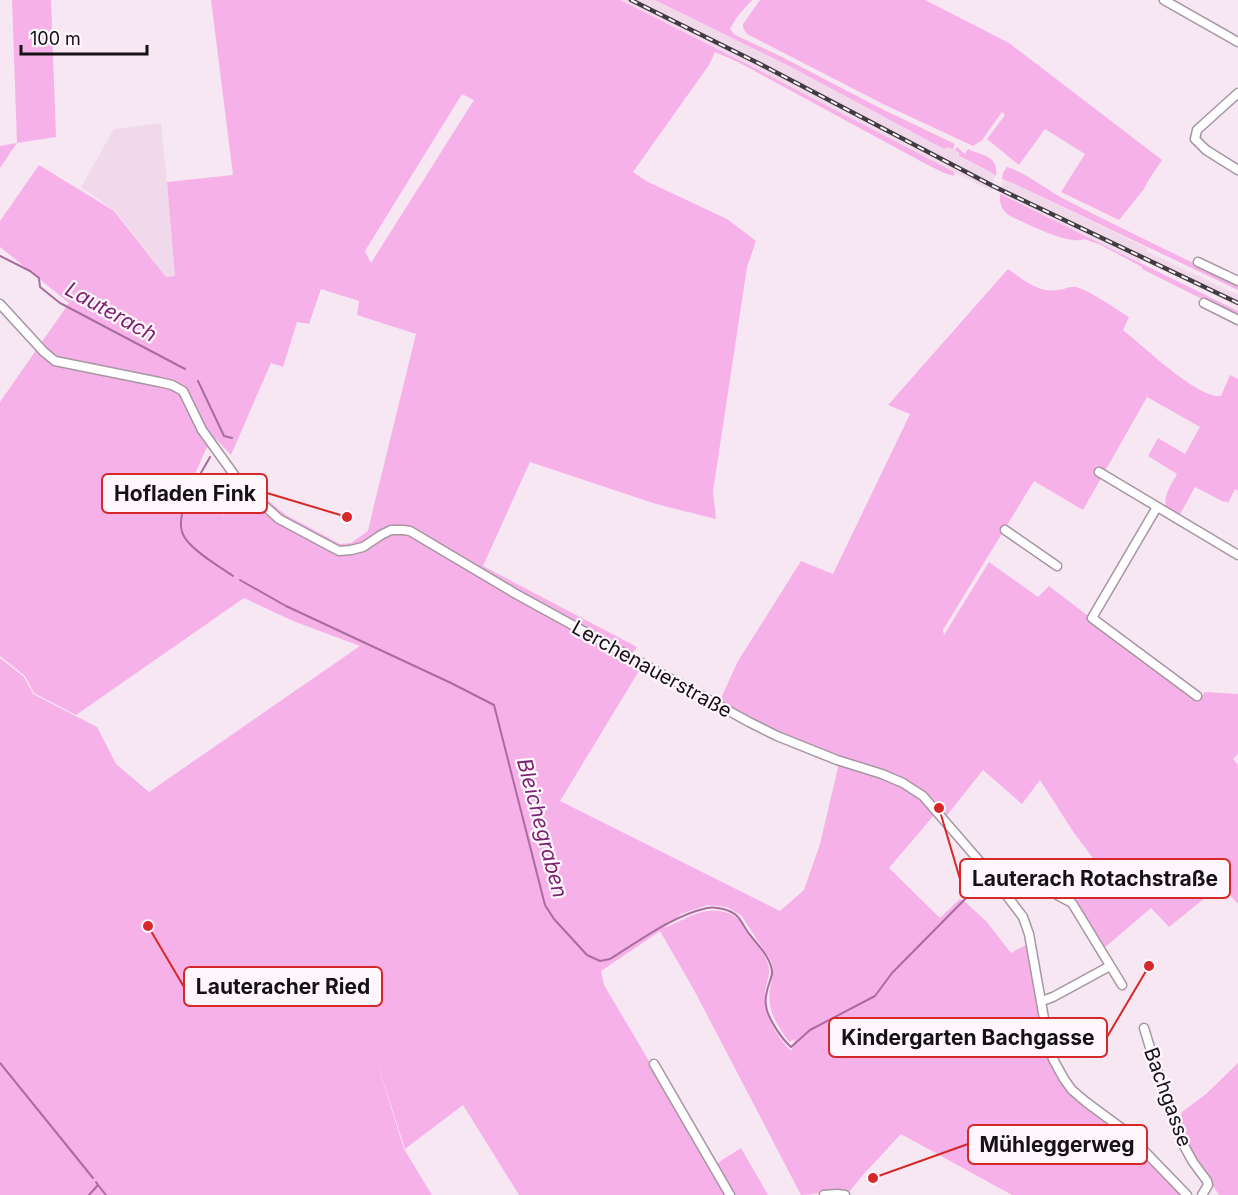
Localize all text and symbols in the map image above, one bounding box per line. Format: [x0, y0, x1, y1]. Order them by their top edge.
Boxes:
scale bar [21, 18, 147, 56]
text: 100 m [30, 28, 81, 49]
water label: Lauterach [61, 276, 161, 347]
callout: Hofladen Fink [102, 474, 267, 513]
text: Hofladen Fink [114, 481, 257, 506]
street label: Lerchenauerstraße [568, 615, 736, 723]
water label: Bleichegraben [512, 755, 573, 900]
callout: Lauterach Rotachstraße [960, 859, 1230, 898]
text: Lauterach Rotachstraße [972, 866, 1218, 891]
callout: Lauteracher Ried [184, 967, 382, 1006]
text: Lauteracher Ried [196, 974, 370, 999]
callout: Kindergarten Bachgasse [829, 1018, 1107, 1057]
text: Kindergarten Bachgasse [841, 1025, 1095, 1050]
street label: Bachgasse [1139, 1044, 1197, 1150]
callout: Mühleggerweg [968, 1125, 1147, 1164]
text: Mühleggerweg [979, 1132, 1135, 1157]

